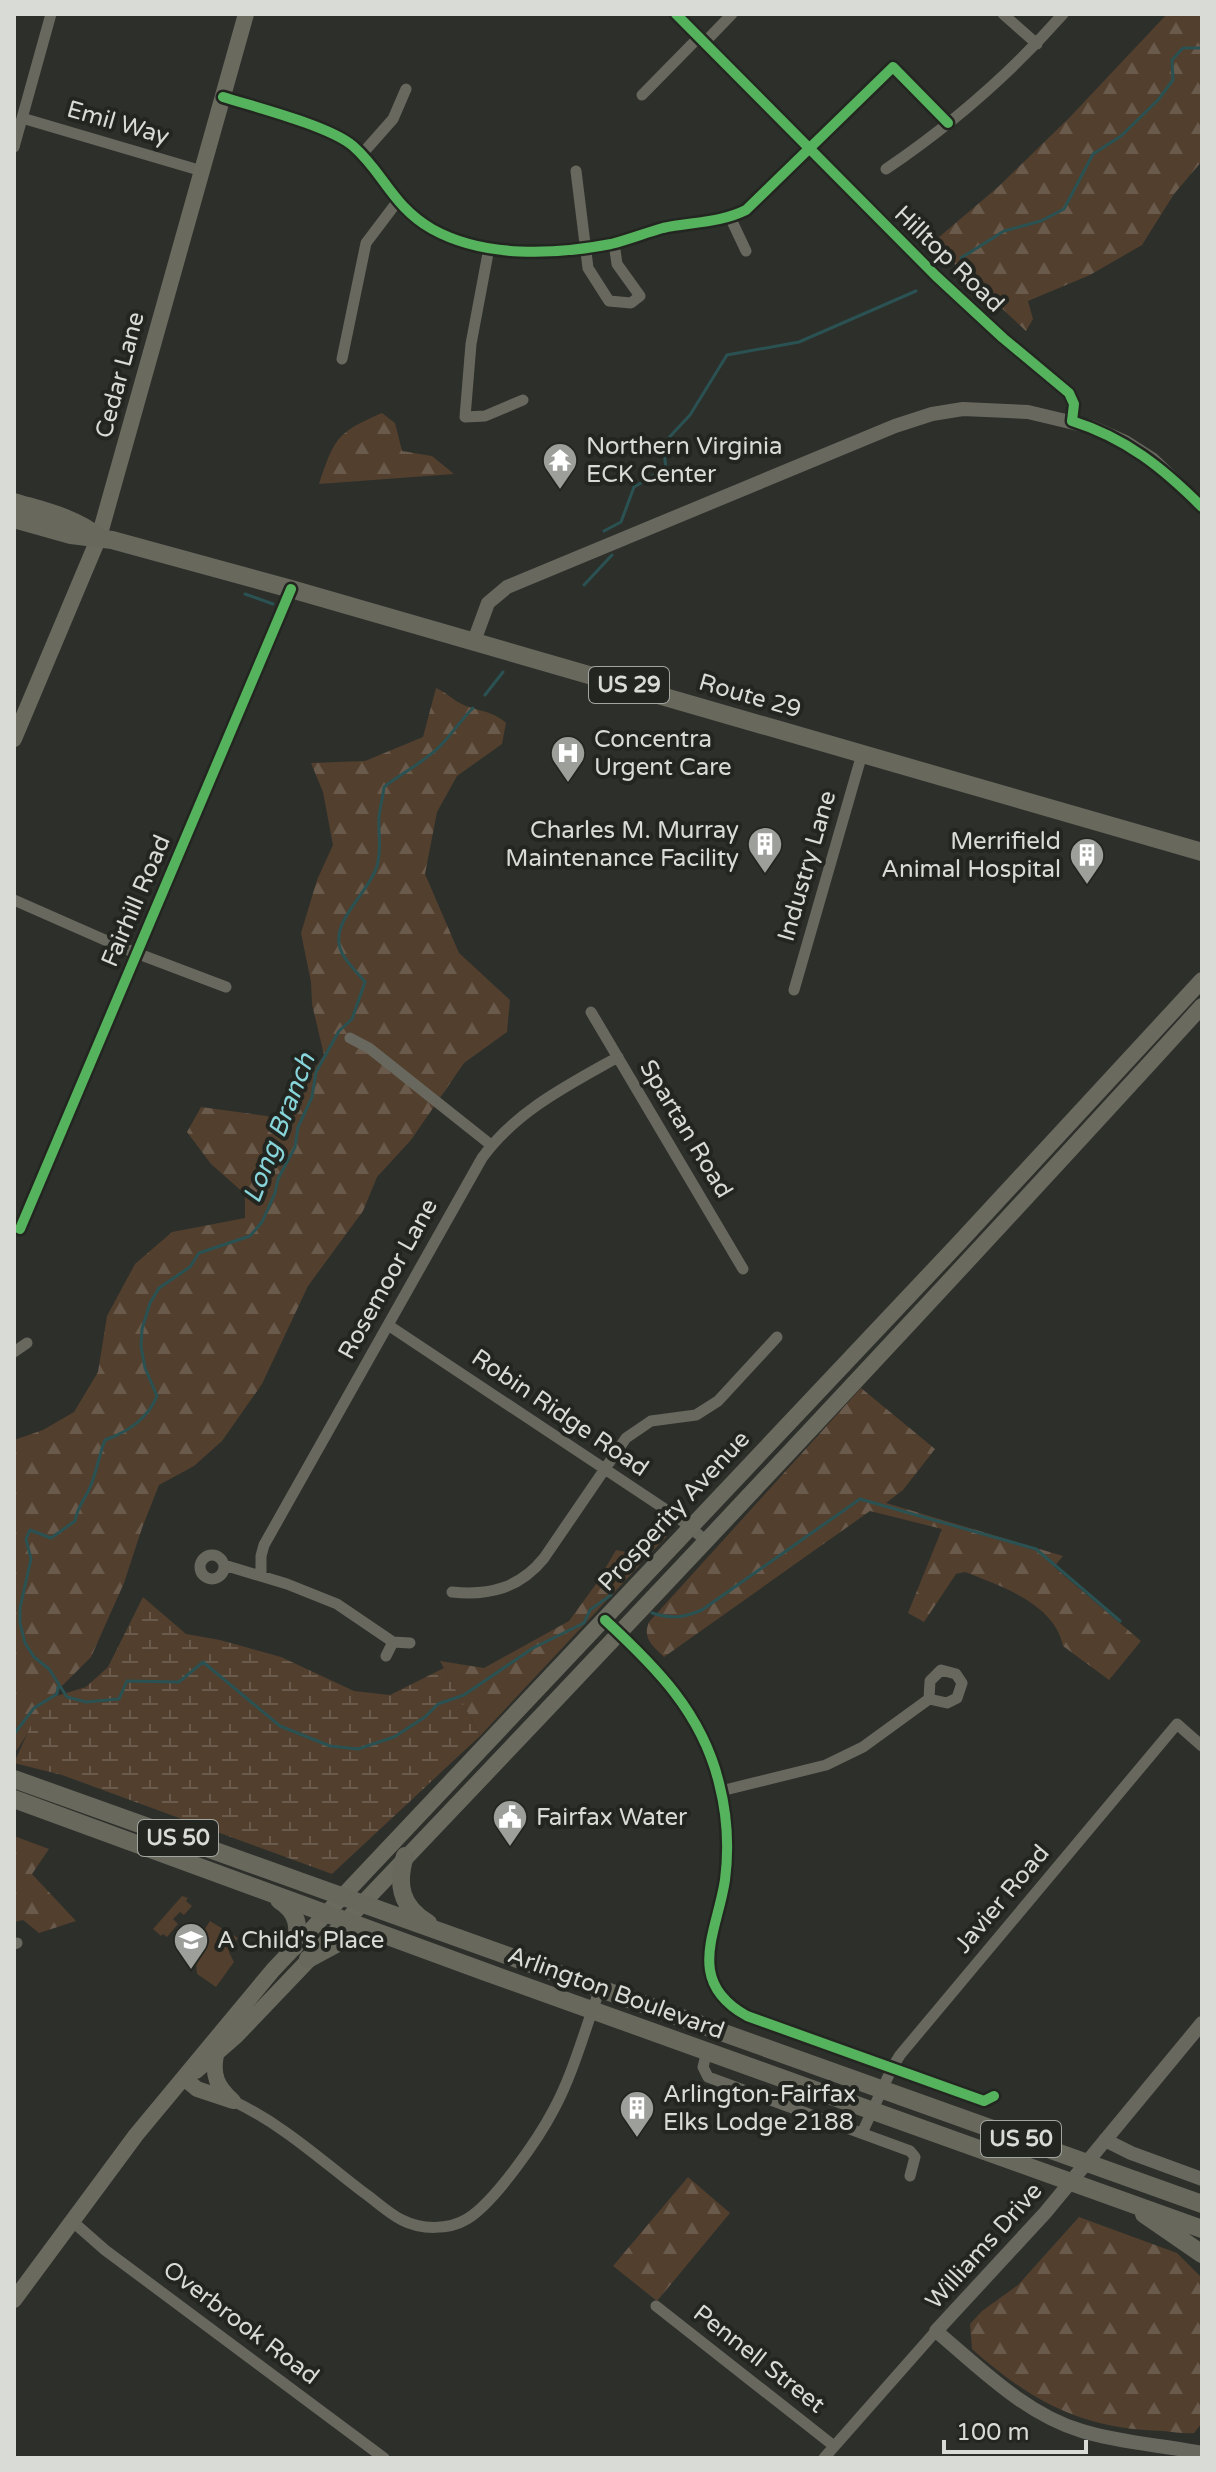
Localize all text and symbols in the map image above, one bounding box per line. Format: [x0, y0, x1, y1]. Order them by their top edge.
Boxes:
street label: Emil Way [64, 95, 172, 151]
street label: Hilltop Road [888, 200, 1010, 318]
street label: Cedar Lane [89, 309, 151, 441]
place label: Northern Virginia ECK Center [586, 432, 783, 489]
temple icon: Northern Virginia ECK Center [541, 441, 579, 491]
road number: US 29 [589, 667, 669, 703]
street label: Route 29 [695, 668, 805, 724]
place label: Concentra Urgent Care [594, 725, 732, 782]
hospital icon: Concentra Urgent Care [549, 734, 587, 784]
street label: Industry Lane [772, 787, 842, 945]
place label: Charles M. Murray Maintenance Facility [505, 816, 739, 873]
building icon: Charles M. Murray Maintenance Facility [746, 825, 784, 875]
place label: Merrifield Animal Hospital [881, 827, 1061, 884]
street label: Fairhill Road [95, 831, 177, 971]
building icon: Merrifield Animal Hospital [1068, 836, 1106, 886]
water label: Long Branch [236, 1048, 322, 1207]
street label: Spartan Road [633, 1055, 739, 1203]
street label: Rosemoor Lane [332, 1194, 444, 1364]
street label: Robin Ridge Road [466, 1343, 654, 1483]
street label: Prosperity Avenue [592, 1425, 756, 1597]
public building icon: Fairfax Water [491, 1798, 529, 1848]
place label: Fairfax Water [536, 1803, 688, 1832]
road number: US 50 [138, 1820, 218, 1856]
street label: Javier Road [948, 1839, 1056, 1959]
school or university icon: A Child's Place [172, 1921, 210, 1971]
place label: A Child's Place [217, 1926, 384, 1955]
street label: Arlington Boulevard [504, 1940, 728, 2046]
place label: Arlington-Fairfax Elks Lodge 2188 [663, 2080, 856, 2137]
building icon: Arlington-Fairfax Elks Lodge 2188 [618, 2089, 656, 2139]
road number: US 50 [981, 2121, 1061, 2157]
street label: Williams Drive [920, 2177, 1048, 2315]
street label: Overbrook Road [157, 2255, 325, 2391]
street label: Pennell Street [687, 2299, 831, 2419]
scale bar [944, 2404, 1086, 2454]
text: 100 m [956, 2418, 1030, 2447]

